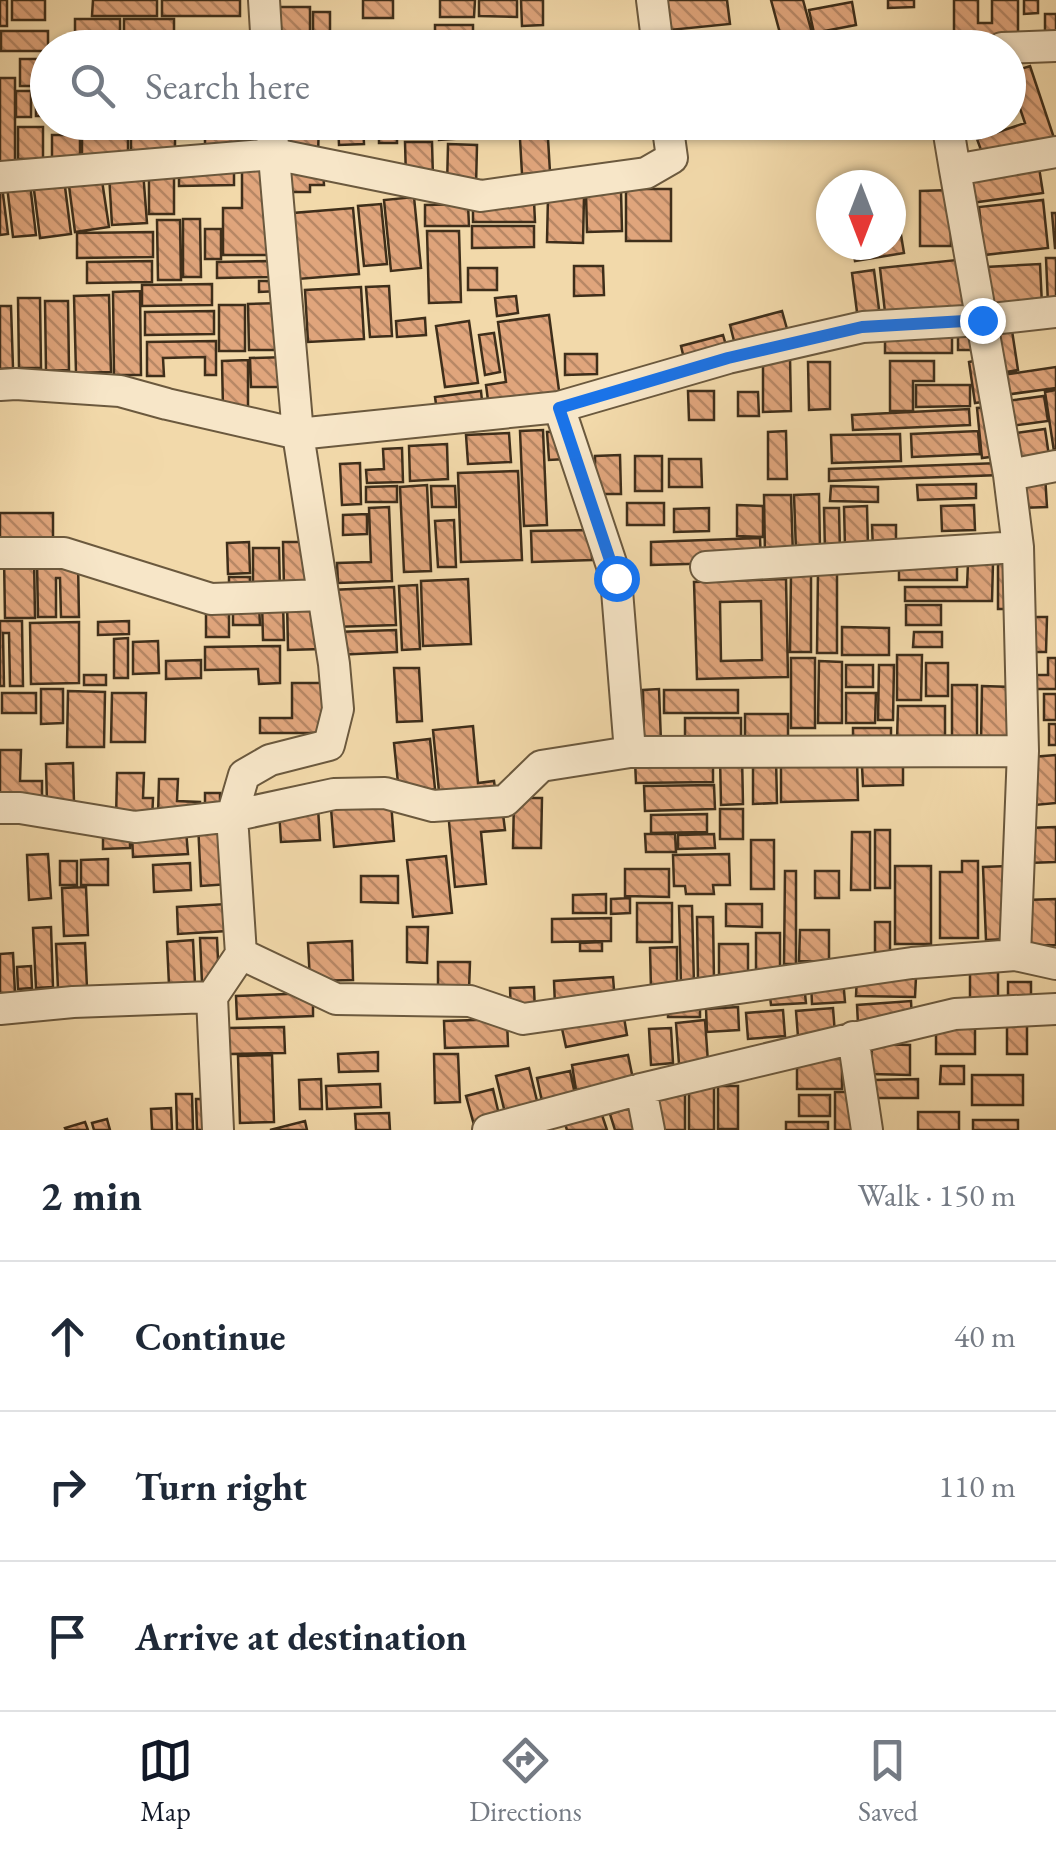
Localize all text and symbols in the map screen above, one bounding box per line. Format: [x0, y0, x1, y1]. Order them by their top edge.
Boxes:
search box [30, 30, 1026, 140]
icon: search [65, 58, 120, 113]
text: Search here [145, 61, 310, 110]
north arrow [816, 170, 906, 260]
route end [960, 298, 1006, 344]
route start [594, 556, 640, 602]
text: 2 min [40, 1168, 142, 1223]
text: Walk · 150 m [858, 1174, 1016, 1216]
icon: ahead [40, 1309, 95, 1364]
text: Continue [135, 1312, 286, 1361]
text: 40 m [954, 1315, 1016, 1357]
icon: right [40, 1459, 95, 1514]
text: Turn right [135, 1462, 307, 1511]
text: 110 m [939, 1465, 1016, 1507]
icon: arrive [40, 1609, 95, 1664]
text: Arrive at destination [135, 1612, 467, 1661]
tab: Map [138, 1733, 193, 1829]
tab: Directions [469, 1733, 582, 1829]
tab: Saved [858, 1733, 918, 1829]

